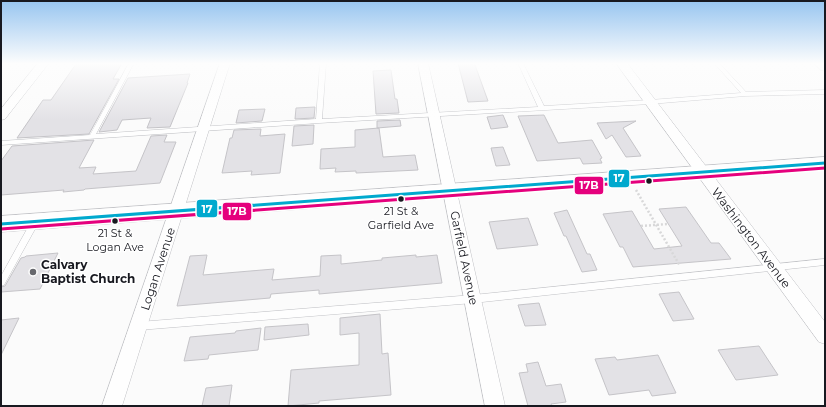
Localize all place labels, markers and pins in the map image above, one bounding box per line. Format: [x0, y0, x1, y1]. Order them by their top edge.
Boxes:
unlabelled marker [644, 176, 654, 186]
marker: 21 St & Garfield Ave [396, 194, 406, 204]
place label: 21 St & Garfield Ave [368, 204, 434, 232]
marker: 21 St & Logan Ave [110, 216, 120, 226]
place label: 21 St & Logan Ave [86, 226, 144, 254]
place label: Calvary Baptist Church [41, 257, 135, 286]
marker: Calvary Baptist Church [28, 267, 38, 277]

